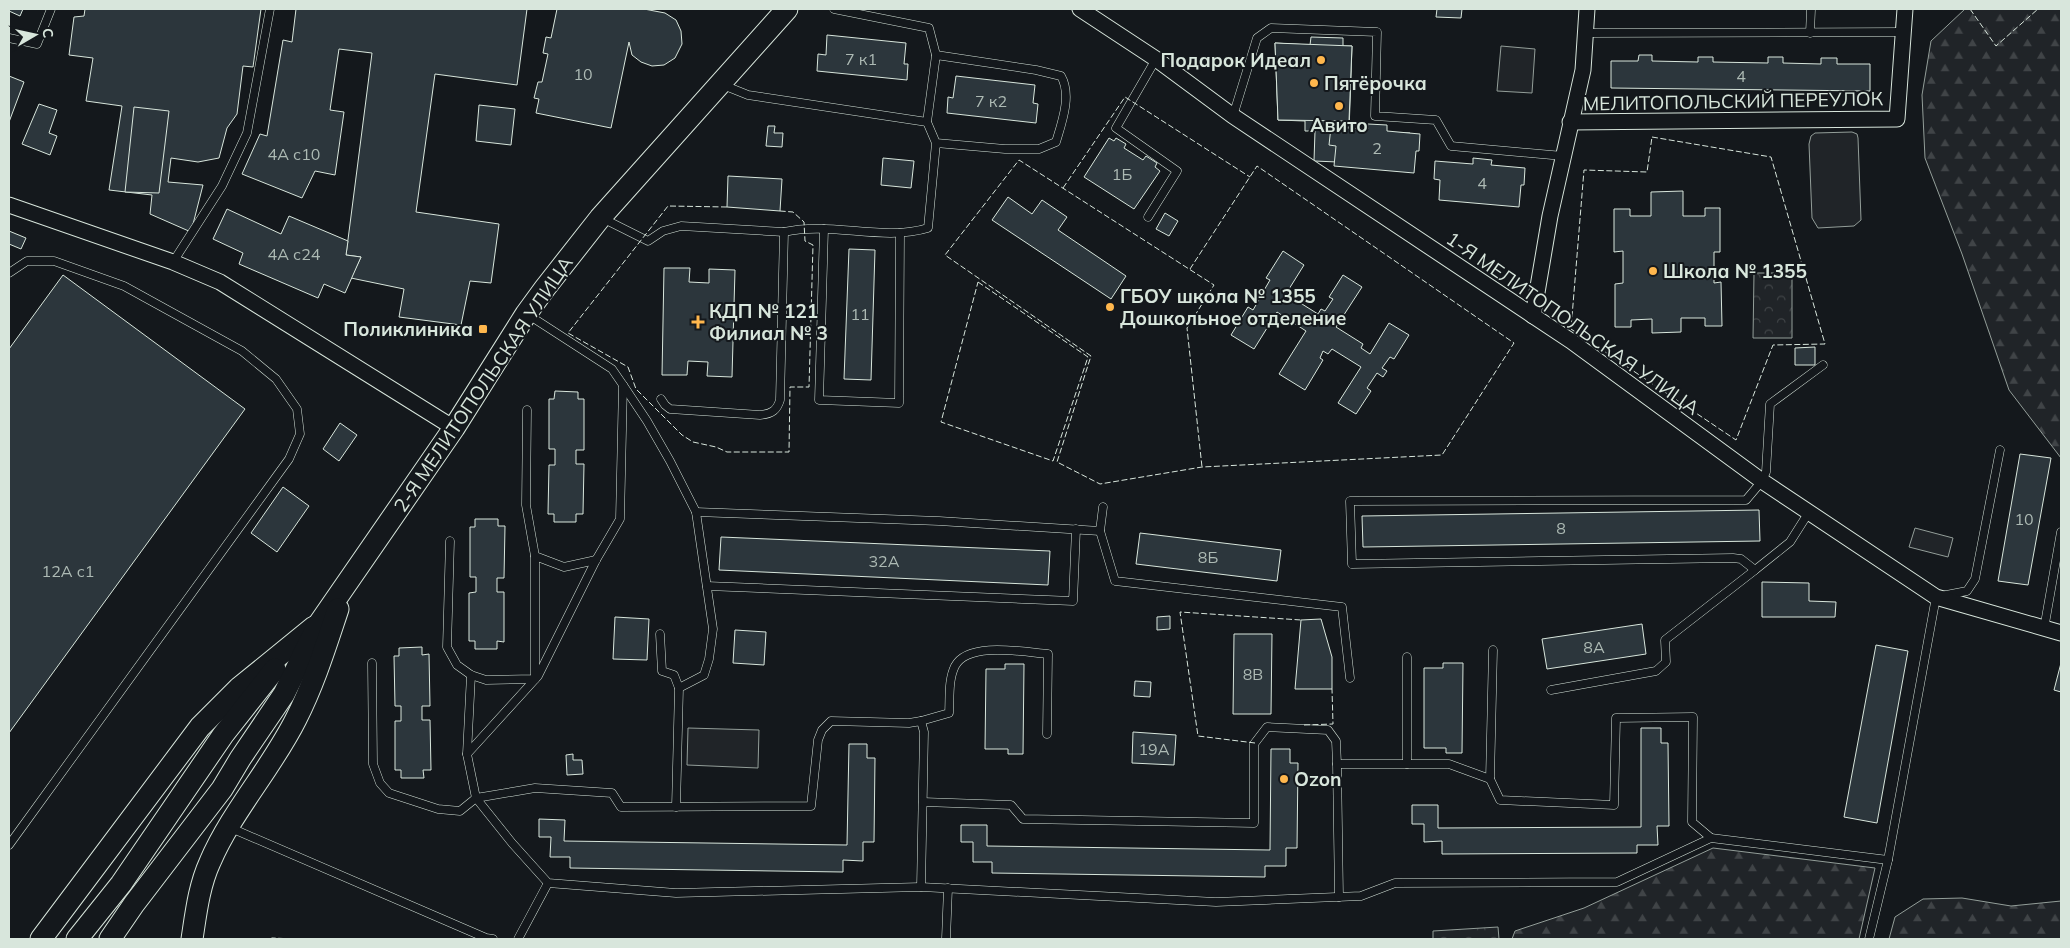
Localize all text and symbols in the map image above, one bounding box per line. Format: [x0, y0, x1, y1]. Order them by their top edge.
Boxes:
north arrow [10, 10, 60, 60]
text: С [38, 27, 57, 39]
place label: Подарок Идеал [1160, 48, 1311, 72]
house number: 7 к1 [845, 49, 877, 69]
marker: Подарок Идеал [1315, 54, 1327, 66]
house number: 10 [573, 64, 593, 84]
house number: 4 [1736, 66, 1746, 86]
place label: Пятёрочка [1324, 71, 1427, 95]
marker: Пятёрочка [1308, 77, 1320, 89]
street label: МЕЛИТОПОЛЬСКИЙ ПЕРЕУЛОК [1583, 86, 1884, 116]
house number: 7 к2 [975, 91, 1007, 111]
marker: Авито [1333, 100, 1345, 112]
place label: Авито [1310, 113, 1368, 137]
house number: 2 [1372, 138, 1382, 158]
house number: 4А с10 [268, 144, 320, 164]
house number: 1Б [1112, 164, 1132, 184]
house number: 4 [1477, 173, 1487, 193]
street label: 1-Я МЕЛИТОПОЛЬСКАЯ УЛИЦА [1442, 226, 1704, 420]
house number: 4А с24 [268, 244, 321, 264]
street label: 2-Я МЕЛИТОПОЛЬСКАЯ УЛИЦА [388, 252, 578, 516]
place label: Школа № 1355 [1663, 259, 1807, 283]
marker: Школа № 1355 [1647, 265, 1659, 277]
place label: ГБОУ школа № 1355 Дошкольное отделение [1120, 284, 1346, 330]
place label: КДП № 121 Филиал № 3 [709, 299, 828, 345]
marker: ГБОУ школа № 1355 Дошкольное отделение [1104, 301, 1116, 313]
house number: 11 [850, 304, 870, 324]
marker: КДП № 121 Филиал № 3 [691, 315, 705, 329]
place label: Поликлиника [343, 317, 473, 341]
marker: Поликлиника [477, 323, 489, 335]
house number: 10 [2014, 509, 2034, 529]
house number: 8 [1556, 518, 1566, 538]
house number: 8Б [1198, 547, 1218, 567]
house number: 32А [869, 551, 900, 571]
house number: 12А с1 [42, 561, 94, 581]
house number: 8А [1583, 637, 1605, 657]
house number: 8В [1243, 664, 1263, 684]
house number: 19А [1139, 739, 1170, 759]
place label: Ozon [1294, 767, 1341, 791]
marker: Ozon [1278, 773, 1290, 785]

